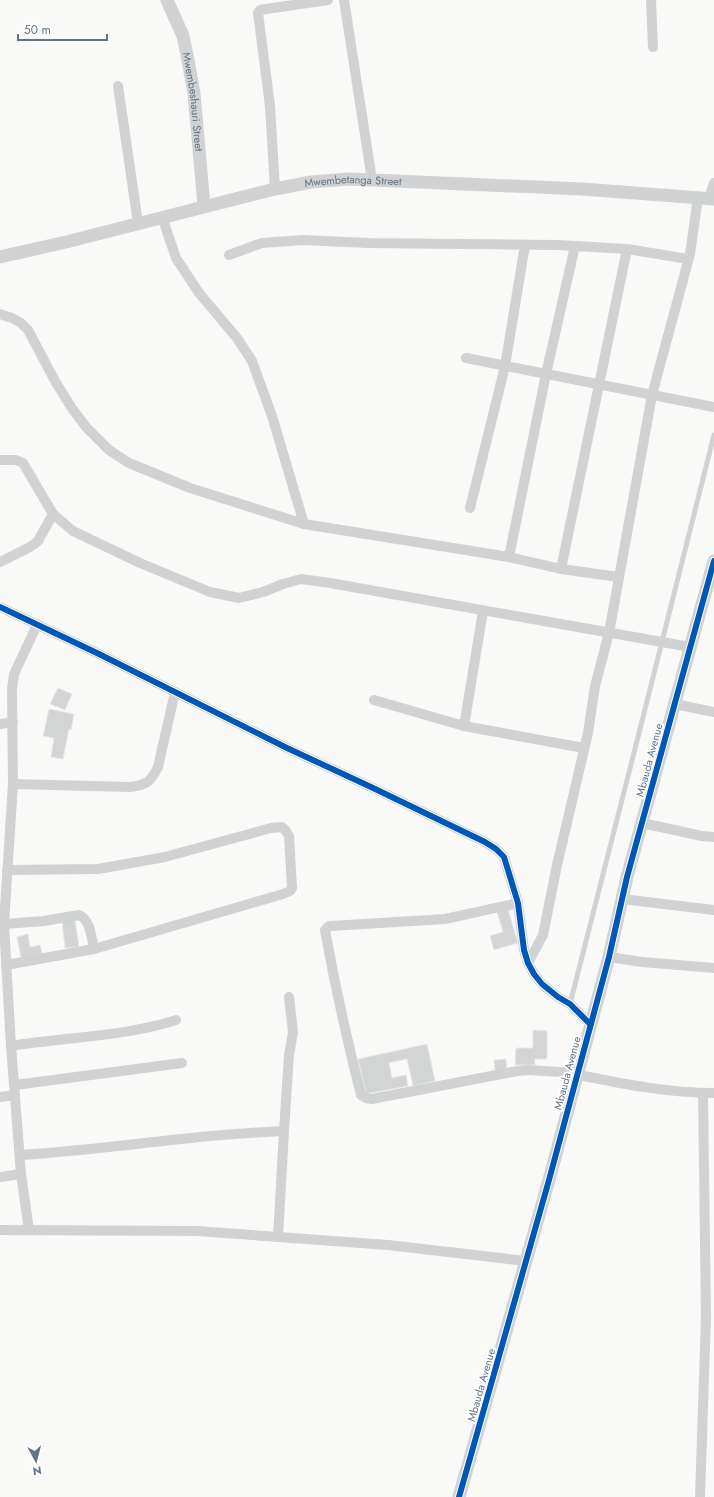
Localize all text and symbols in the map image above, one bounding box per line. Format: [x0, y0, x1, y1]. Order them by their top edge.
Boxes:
scale bar [18, 16, 107, 42]
text: 50 m [24, 21, 51, 39]
street label: Mwembeshauri Street [179, 51, 207, 152]
street label: Mwembetanga Street [303, 171, 402, 191]
street label: Mbauda Avenue [632, 721, 667, 798]
street label: Mbauda Avenue [550, 1034, 585, 1111]
street label: Mbauda Avenue [463, 1346, 499, 1423]
north arrow [16, 1441, 56, 1481]
text: N [32, 1462, 43, 1479]

